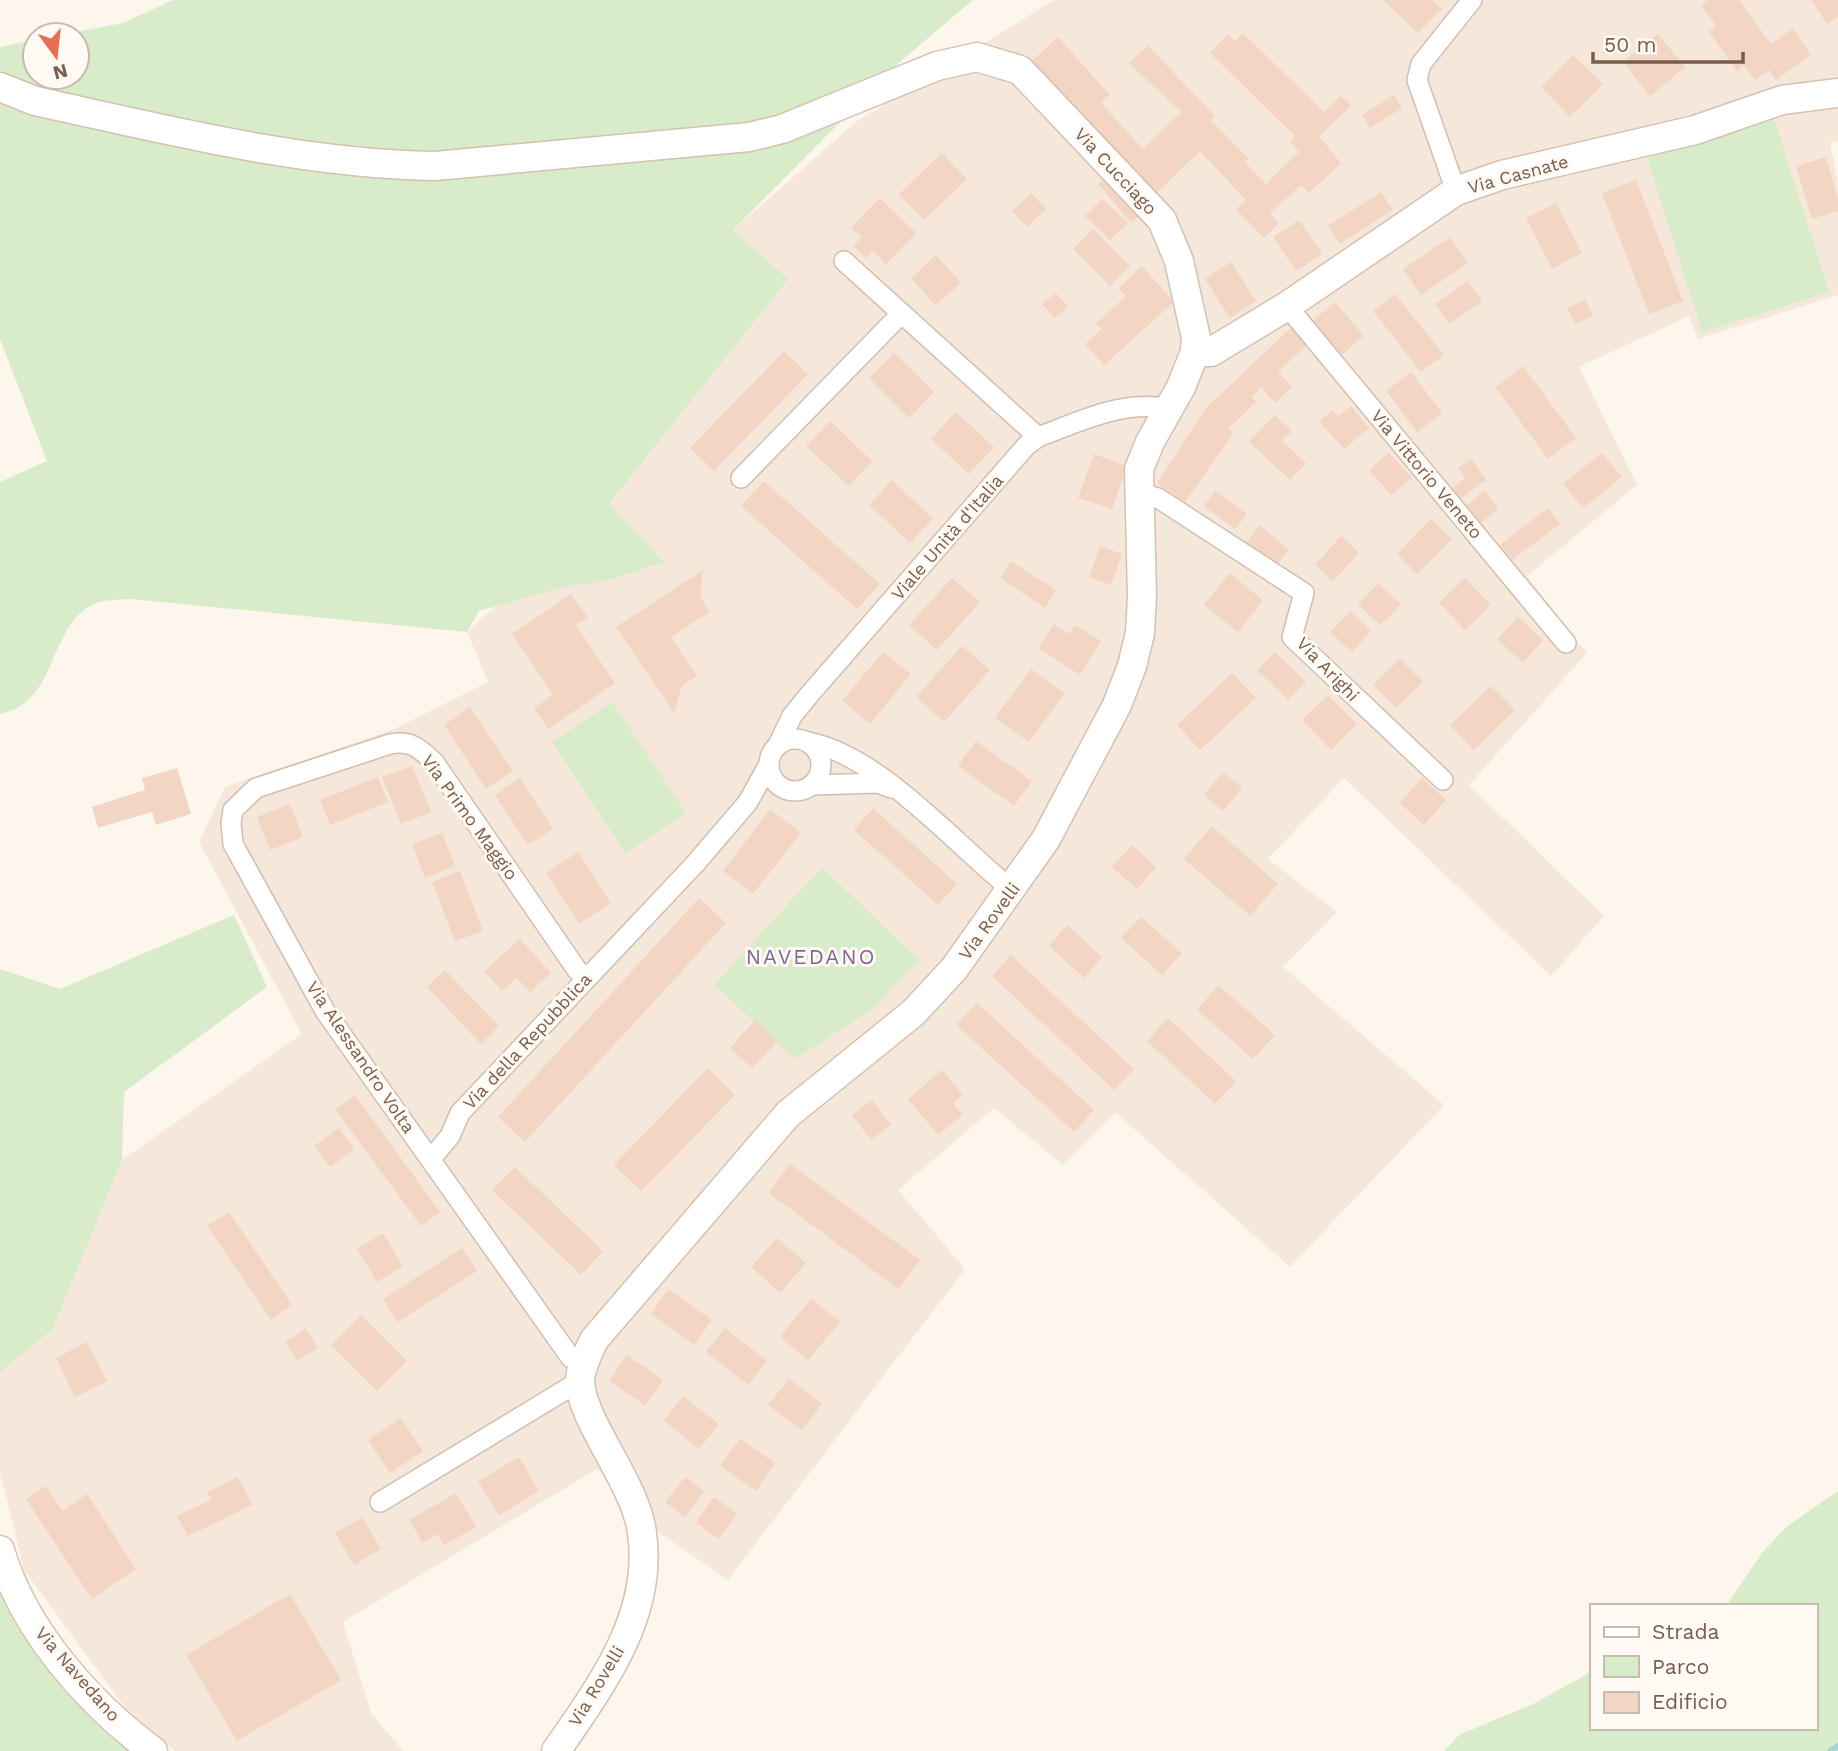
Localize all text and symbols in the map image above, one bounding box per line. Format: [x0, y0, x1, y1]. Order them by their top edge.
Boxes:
north arrow [21, 21, 91, 91]
scale bar [1593, 21, 1744, 65]
text: 50 m [1604, 32, 1656, 57]
text: N [50, 59, 70, 85]
street label: Via Cucciago [1070, 123, 1162, 219]
street label: Via Casnate [1465, 150, 1571, 198]
street label: Via Vittorio Veneto [1367, 405, 1487, 543]
street label: Viale Unità d'Italia [887, 470, 1007, 604]
street label: Via Arighi [1292, 633, 1364, 705]
street label: Via Primo Maggio [417, 750, 523, 884]
street label: Via Rovelli [954, 878, 1024, 964]
district label: NAVEDANO [746, 944, 876, 969]
street label: Via della Repubblica [458, 969, 596, 1113]
street label: Via Alessandro Volta [302, 977, 420, 1137]
legend [1590, 1604, 1817, 1730]
text: Strada [1652, 1619, 1720, 1644]
street label: Via Navedano [31, 1622, 125, 1726]
street label: Via Rovelli [564, 1642, 628, 1730]
text: Parco [1652, 1654, 1709, 1679]
text: Edificio [1652, 1689, 1728, 1714]

